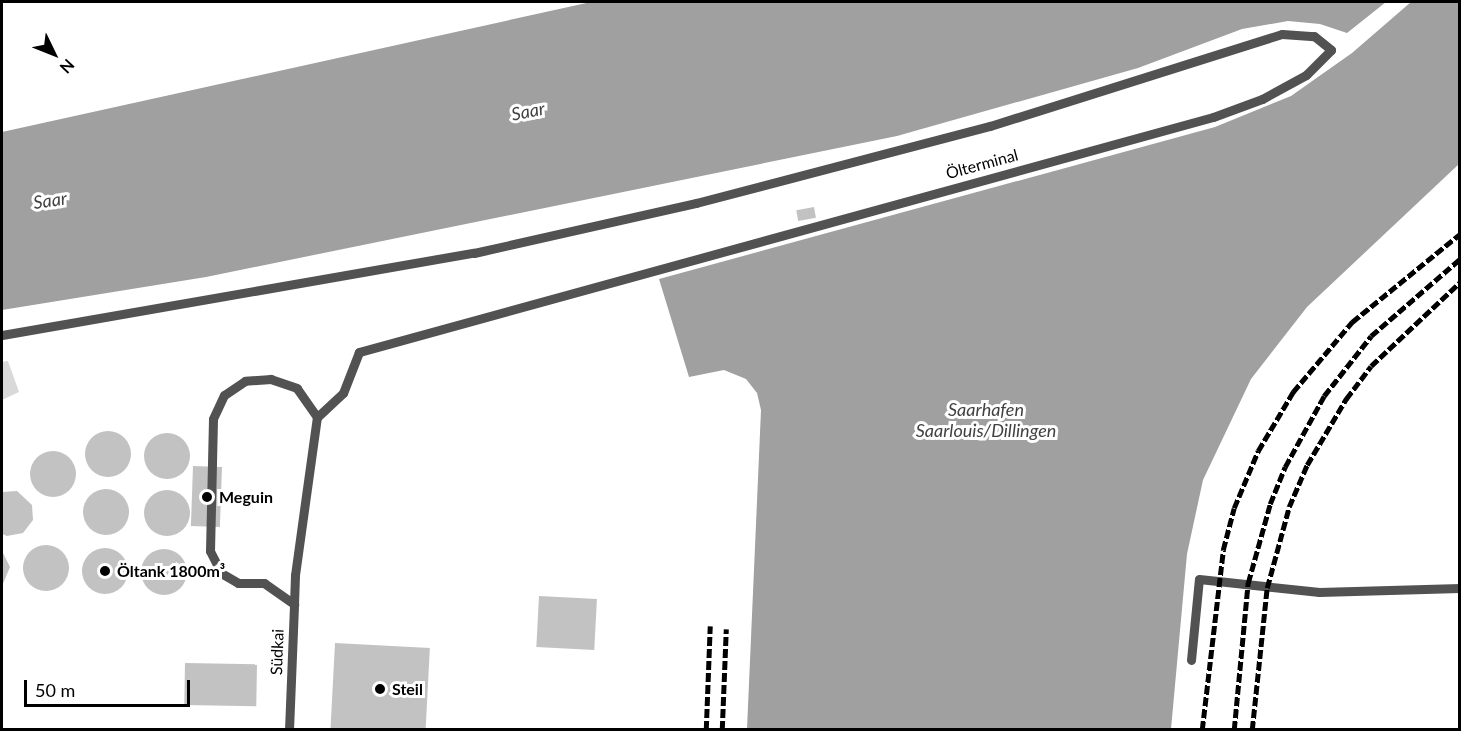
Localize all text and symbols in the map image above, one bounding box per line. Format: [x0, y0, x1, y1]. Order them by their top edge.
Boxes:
north arrow [24, 24, 84, 84]
text: N [56, 56, 79, 78]
water label: Saar [509, 97, 547, 125]
street label: Ölterminal [944, 145, 1020, 183]
water label: Saar [32, 187, 68, 213]
water label: Saarhafen Saarlouis/Dillingen [916, 399, 1056, 442]
place label: Meguin [219, 487, 273, 507]
marker: Meguin [200, 490, 214, 504]
place label: Öltank 1800m³ [117, 561, 225, 581]
marker: Öltank 1800m³ [98, 564, 112, 578]
street label: Südkai [267, 629, 287, 675]
scale bar [27, 668, 194, 706]
text: 50 m [35, 679, 75, 701]
place label: Steil [392, 679, 423, 699]
marker: Steil [373, 682, 387, 696]

